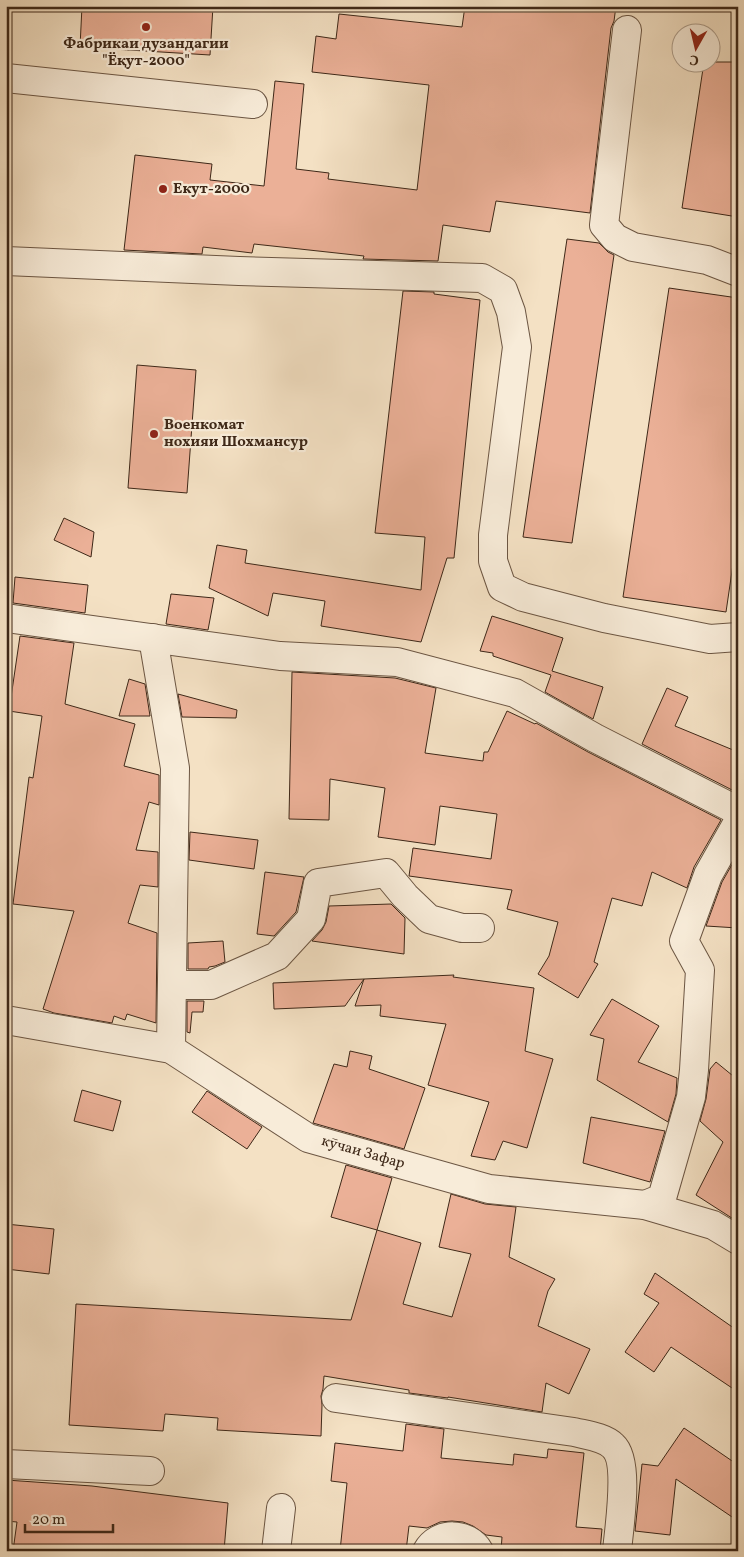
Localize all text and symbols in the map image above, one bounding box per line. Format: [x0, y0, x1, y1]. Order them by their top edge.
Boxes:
marker: Фабрикаи дузандагии "Ёқут-2000" [140, 21, 152, 33]
north arrow [672, 22, 722, 72]
place label: Фабрикаи дузандагии "Ёқут-2000" [63, 34, 229, 72]
text: С [689, 49, 700, 69]
place label: Екут-2000 [173, 179, 250, 200]
marker: Екут-2000 [157, 183, 169, 195]
place label: Военкомат нохияи Шохмансур [164, 415, 308, 453]
marker: Военкомат нохияи Шохмансур [148, 428, 160, 440]
street label: кӯчаи Зафар [319, 1131, 407, 1175]
scale bar [25, 1502, 112, 1534]
text: 20 m [32, 1510, 65, 1531]

